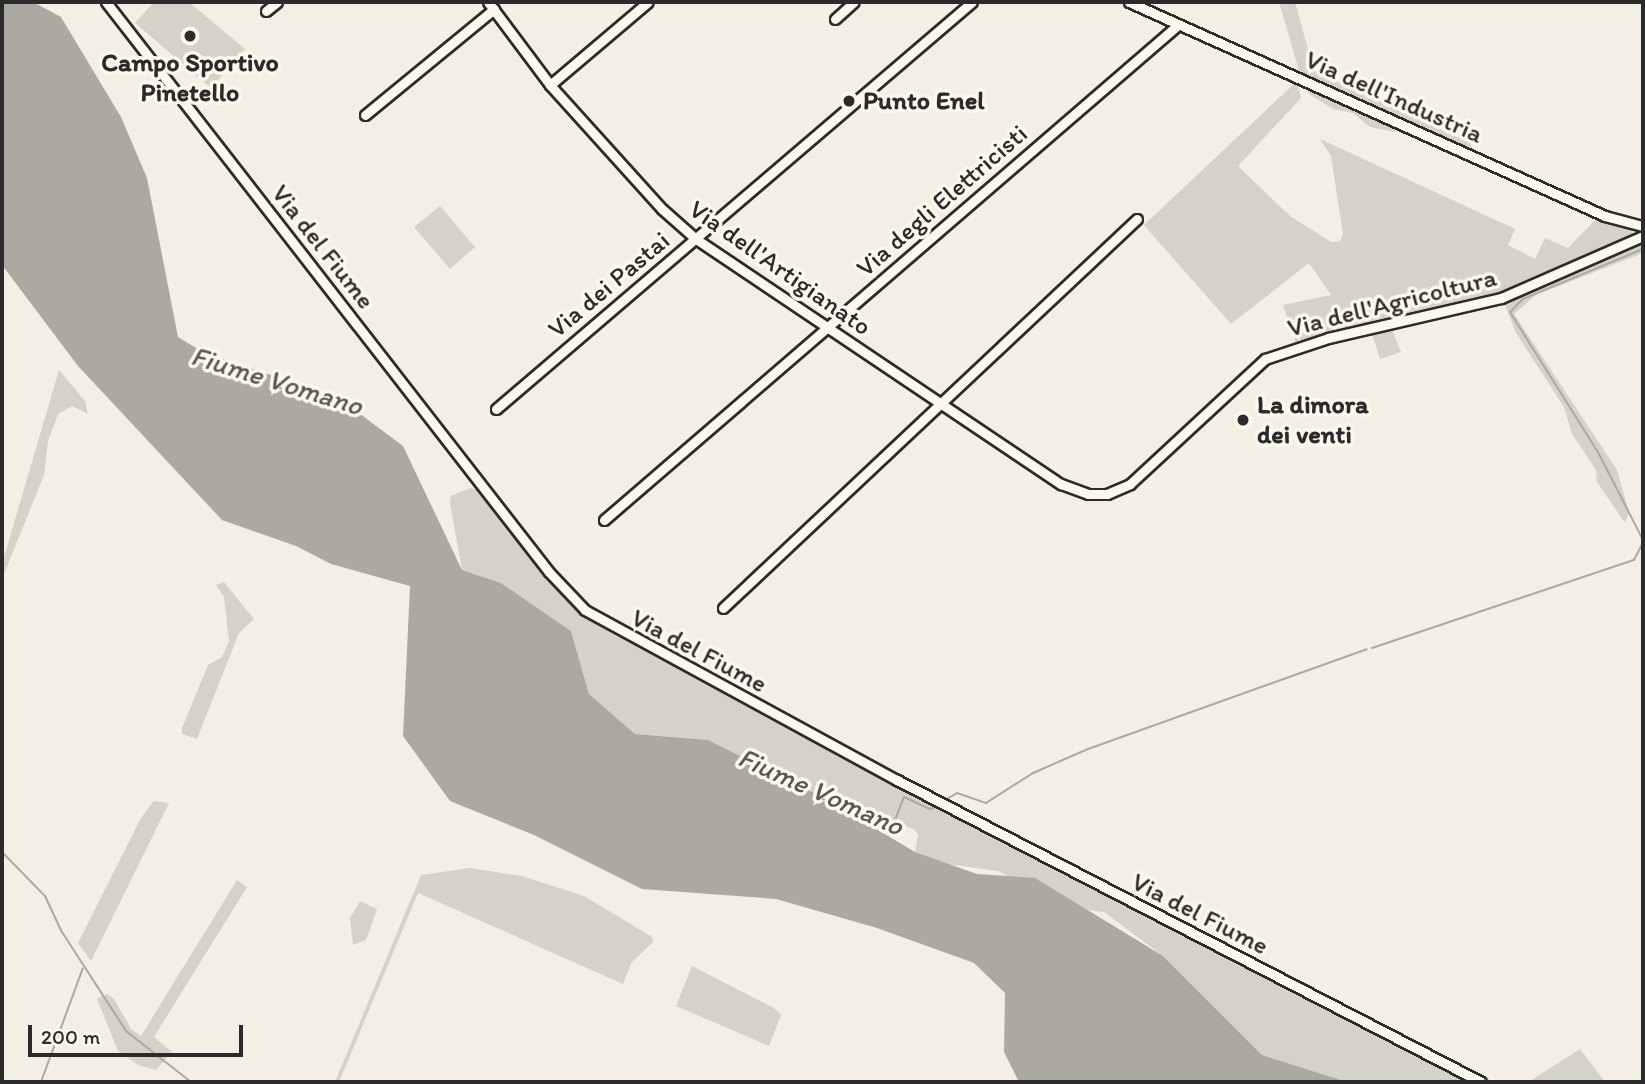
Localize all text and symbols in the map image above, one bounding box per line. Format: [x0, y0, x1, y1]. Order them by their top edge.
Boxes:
marker: Campo Sportivo Pinetello [182, 28, 198, 44]
street label: Via dell'Industria [1300, 44, 1488, 150]
place label: Campo Sportivo Pinetello [101, 47, 279, 108]
place label: Punto Enel [863, 85, 984, 117]
marker: Punto Enel [841, 93, 857, 109]
street label: Via degli Elettricisti [850, 118, 1034, 284]
street label: Via del Fiume [265, 179, 381, 315]
street label: Via dell'Artigianato [683, 194, 877, 342]
street label: Via dei Pastai [542, 225, 676, 345]
street label: Via dell'Agricoltura [1284, 262, 1500, 344]
water label: Fiume Vomano [188, 338, 366, 422]
place label: La dimora dei venti [1257, 389, 1368, 450]
marker: La dimora dei venti [1235, 412, 1251, 428]
street label: Via del Fiume [626, 602, 772, 700]
water label: Fiume Vomano [734, 740, 908, 842]
street label: Via del Fiume [1127, 866, 1273, 962]
scale bar [32, 1010, 247, 1054]
text: 200 m [41, 1024, 100, 1049]

